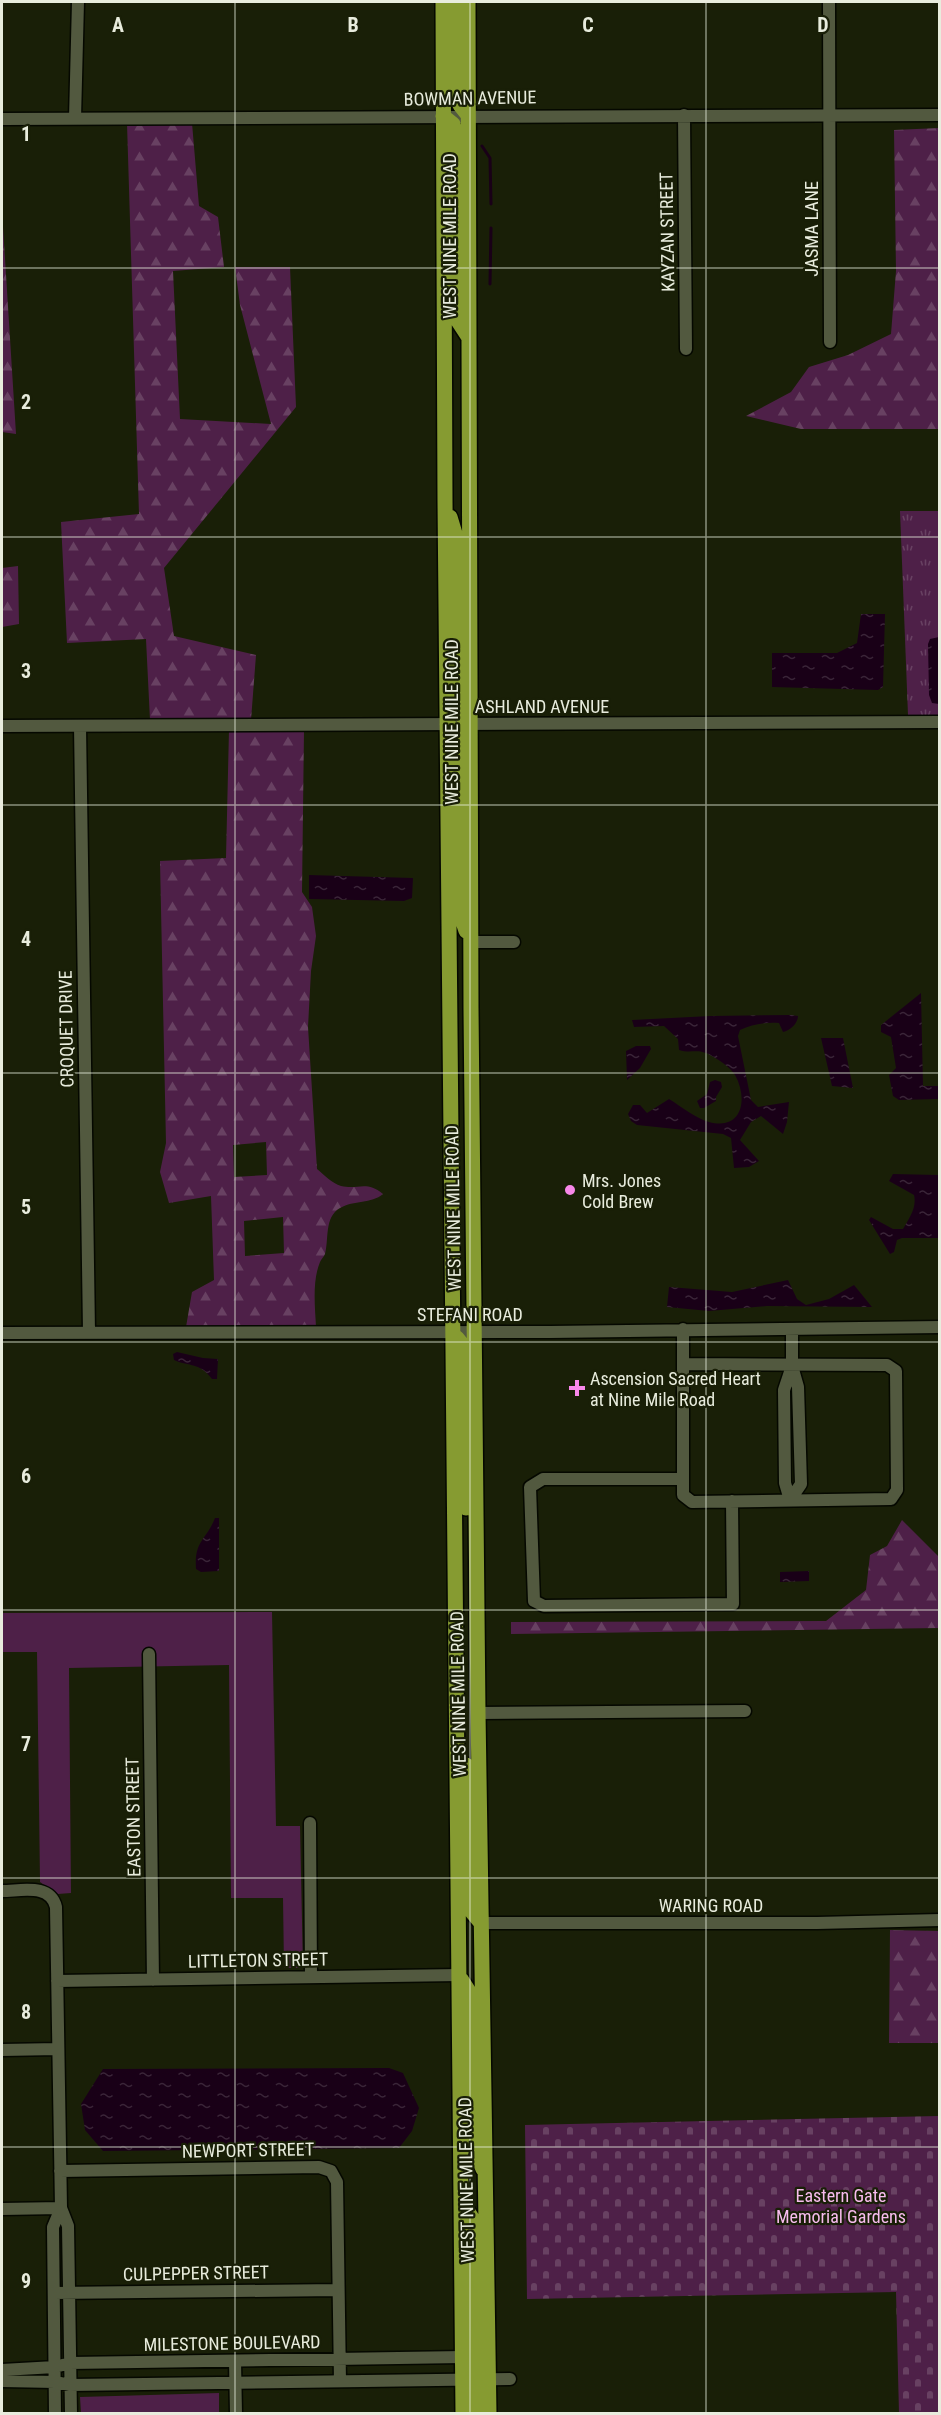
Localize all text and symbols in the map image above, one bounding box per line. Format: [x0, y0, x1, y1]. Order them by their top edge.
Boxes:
text: A [112, 13, 124, 37]
text: B [347, 13, 359, 37]
text: C [582, 13, 594, 37]
text: D [817, 13, 829, 37]
street label: BOWMAN AVENUE [404, 86, 537, 110]
text: 1 [21, 122, 31, 146]
street label: WEST NINE MILE ROAD [439, 153, 460, 319]
street label: KAYZAN STREET [655, 172, 679, 292]
street label: JASMA LANE [801, 181, 822, 277]
text: 2 [21, 390, 31, 414]
street label: WEST NINE MILE ROAD [441, 639, 462, 805]
text: 3 [21, 659, 31, 683]
street label: ASHLAND AVENUE [475, 696, 609, 717]
text: 4 [21, 927, 31, 951]
street label: CROQUET DRIVE [54, 970, 78, 1088]
street label: WEST NINE MILE ROAD [441, 1125, 465, 1291]
place label: Mrs. Jones Cold Brew [582, 1170, 661, 1212]
marker: Mrs. Jones Cold Brew [563, 1183, 577, 1197]
text: 5 [21, 1195, 31, 1219]
street label: STEFANI ROAD [417, 1304, 523, 1325]
place label: Ascension Sacred Heart at Nine Mile Road [590, 1368, 761, 1410]
marker: Ascension Sacred Heart at Nine Mile Road [568, 1379, 586, 1397]
text: 6 [21, 1464, 31, 1488]
street label: WEST NINE MILE ROAD [446, 1611, 470, 1777]
text: 7 [21, 1732, 31, 1756]
street label: EASTON STREET [121, 1757, 145, 1877]
street label: WARING ROAD [659, 1895, 763, 1916]
street label: LITTLETON STREET [188, 1948, 328, 1972]
text: 8 [21, 2000, 31, 2024]
street label: WEST NINE MILE ROAD [454, 2097, 478, 2263]
street label: NEWPORT STREET [182, 2138, 314, 2162]
park label: Eastern Gate Memorial Gardens [776, 2185, 906, 2227]
street label: CULPEPPER STREET [123, 2261, 269, 2285]
text: 9 [21, 2269, 31, 2293]
street label: MILESTONE BOULEVARD [143, 2331, 321, 2355]

